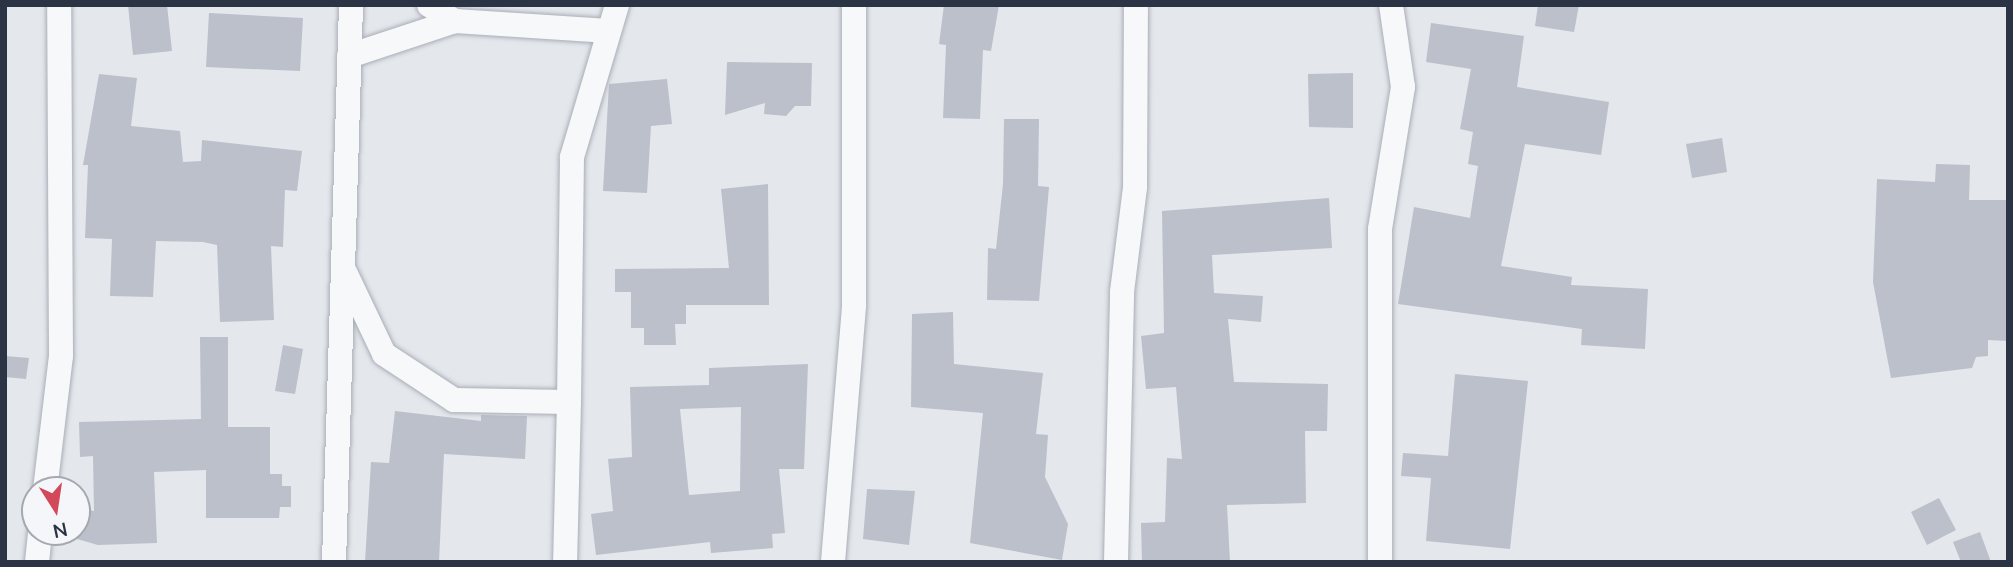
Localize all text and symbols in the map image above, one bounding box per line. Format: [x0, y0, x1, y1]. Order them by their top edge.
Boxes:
north arrow [21, 476, 91, 546]
text: N [50, 515, 70, 544]

